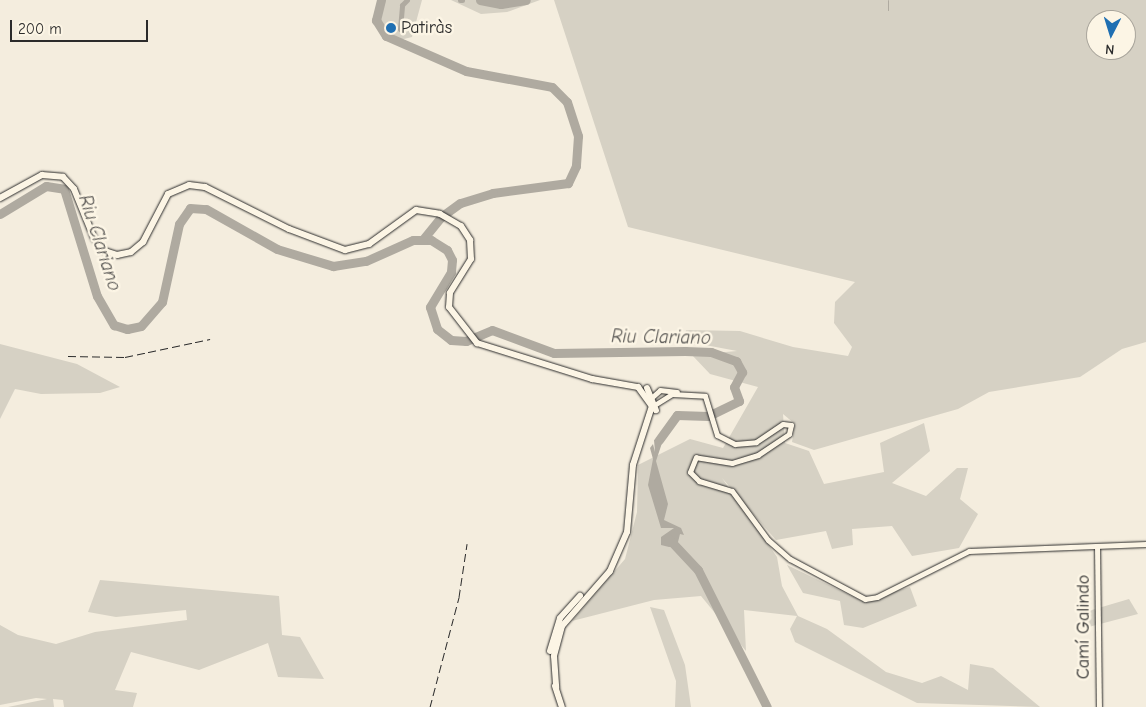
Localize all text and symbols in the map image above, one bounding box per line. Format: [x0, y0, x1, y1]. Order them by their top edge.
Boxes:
scale bar [12, 10, 150, 42]
north arrow [1086, 10, 1136, 60]
place label: Patiràs [401, 17, 452, 39]
text: 200 m [18, 20, 62, 38]
marker: Patiràs [385, 22, 397, 34]
text: N [1104, 41, 1115, 58]
water label: Riu Clariano [73, 192, 125, 294]
water label: Riu Clariano [611, 326, 711, 350]
street label: Camí Galindo [1073, 575, 1095, 679]

